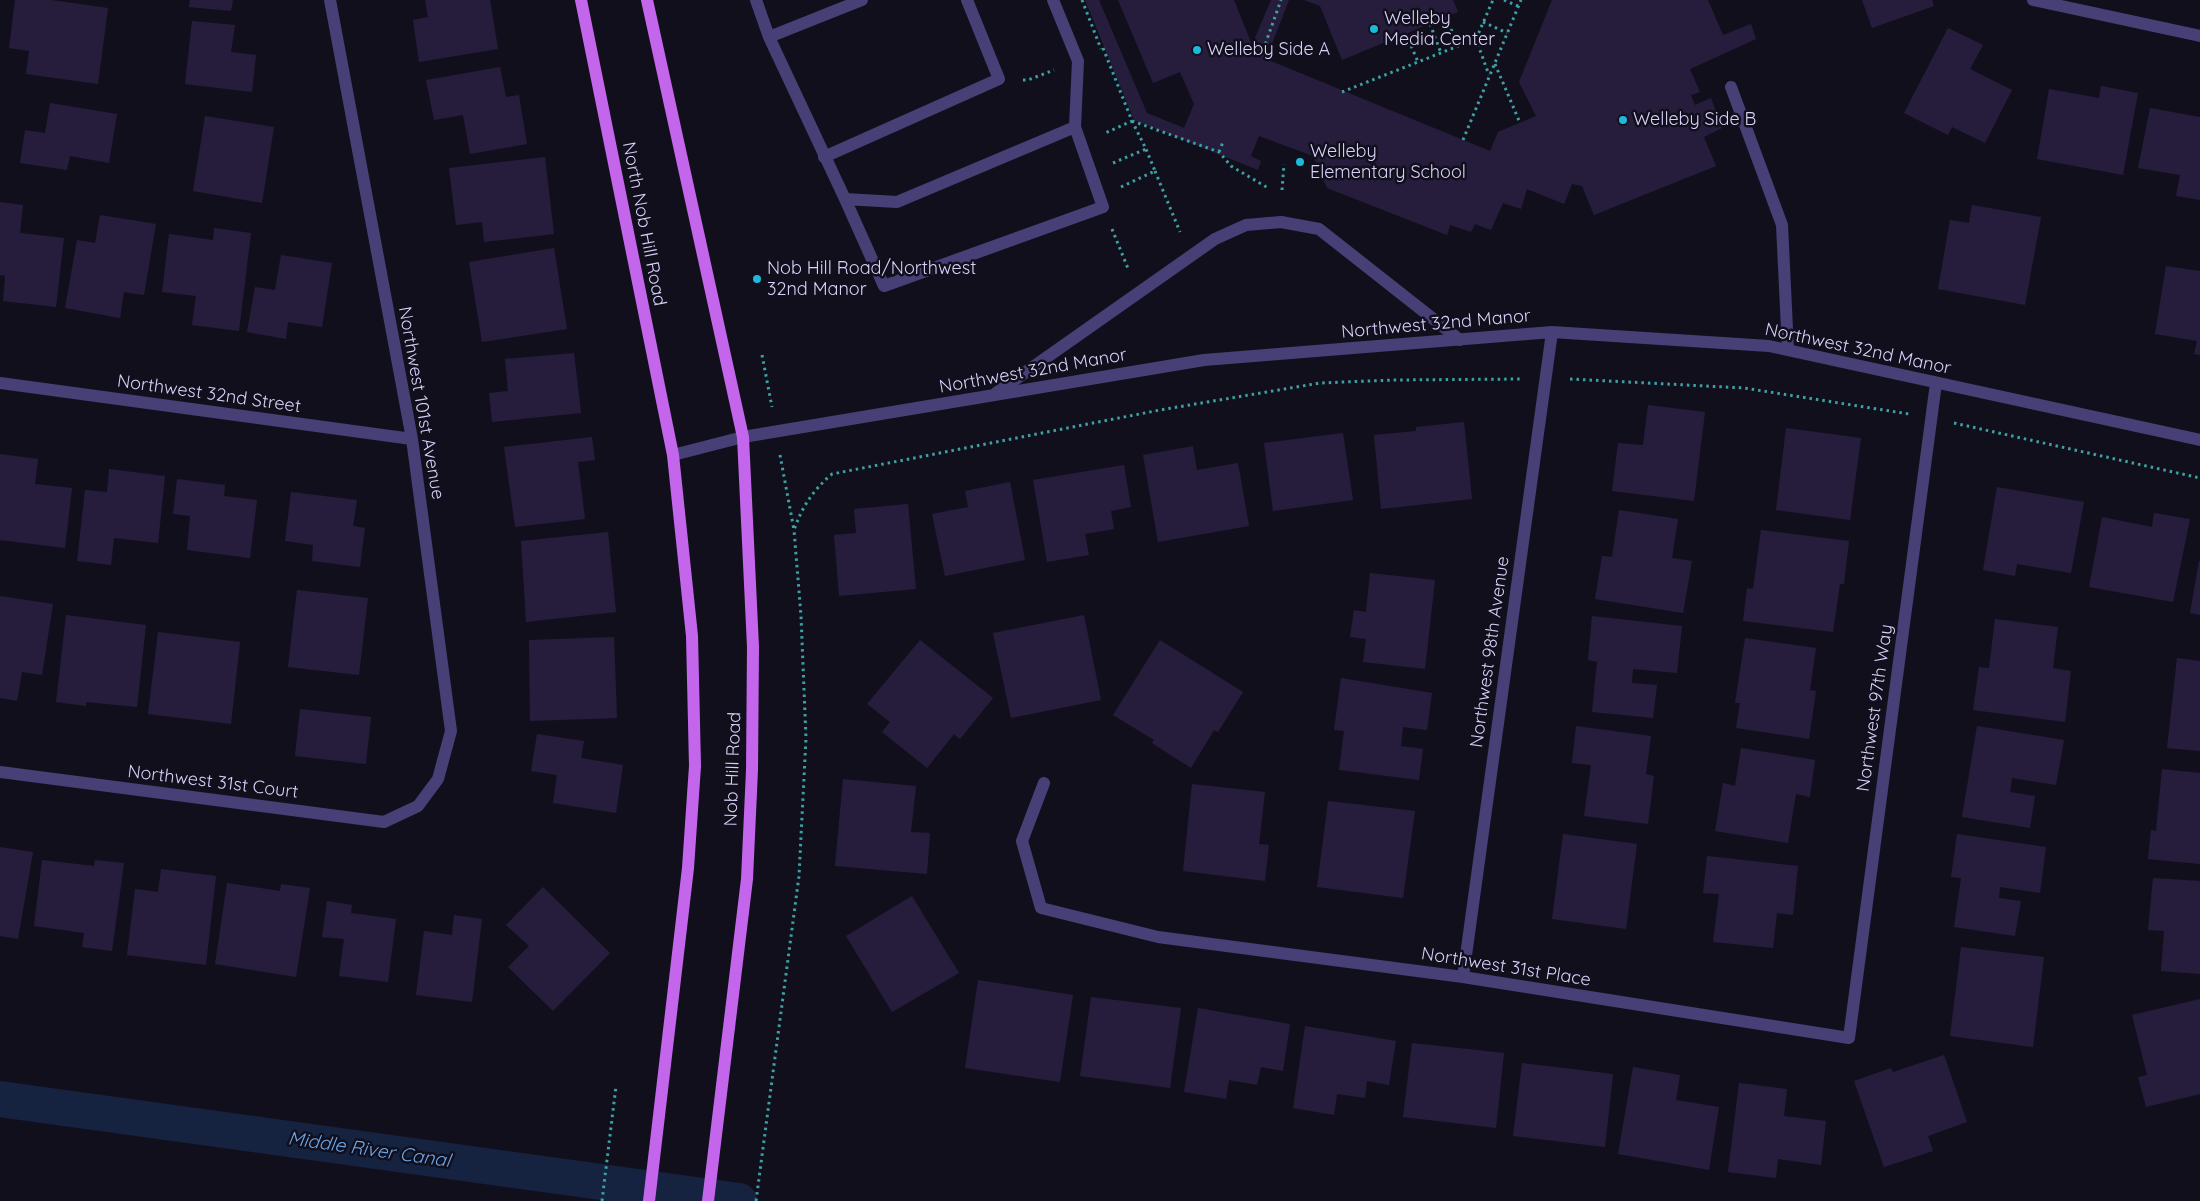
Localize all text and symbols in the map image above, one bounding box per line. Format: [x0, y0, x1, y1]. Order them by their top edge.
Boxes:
place label: Welleby Media Center [1384, 8, 1495, 50]
marker: Welleby Media Center [1368, 23, 1380, 35]
place label: Welleby Side A [1207, 39, 1330, 61]
marker: Welleby Side A [1191, 44, 1203, 56]
place label: Welleby Side B [1633, 109, 1756, 131]
marker: Welleby Side B [1617, 114, 1629, 126]
street label: North Nob Hill Road [618, 140, 670, 308]
place label: Welleby Elementary School [1310, 141, 1466, 183]
marker: Welleby Elementary School [1294, 156, 1306, 168]
place label: Nob Hill Road/Northwest 32nd Manor [767, 258, 976, 300]
marker: Nob Hill Road/Northwest 32nd Manor [751, 273, 763, 285]
street label: Northwest 101st Avenue [393, 305, 449, 501]
street label: Northwest 32nd Manor [1340, 305, 1532, 343]
street label: Northwest 32nd Manor [1763, 319, 1953, 379]
street label: Northwest 32nd Manor [938, 344, 1128, 398]
street label: Northwest 32nd Street [116, 370, 302, 418]
street label: Northwest 98th Avenue [1466, 555, 1514, 749]
street label: Northwest 97th Way [1853, 623, 1897, 793]
street label: Nob Hill Road [720, 711, 746, 827]
street label: Northwest 31st Court [126, 761, 300, 803]
street label: Northwest 31st Place [1420, 943, 1592, 991]
water label: Middle River Canal [286, 1127, 452, 1173]

